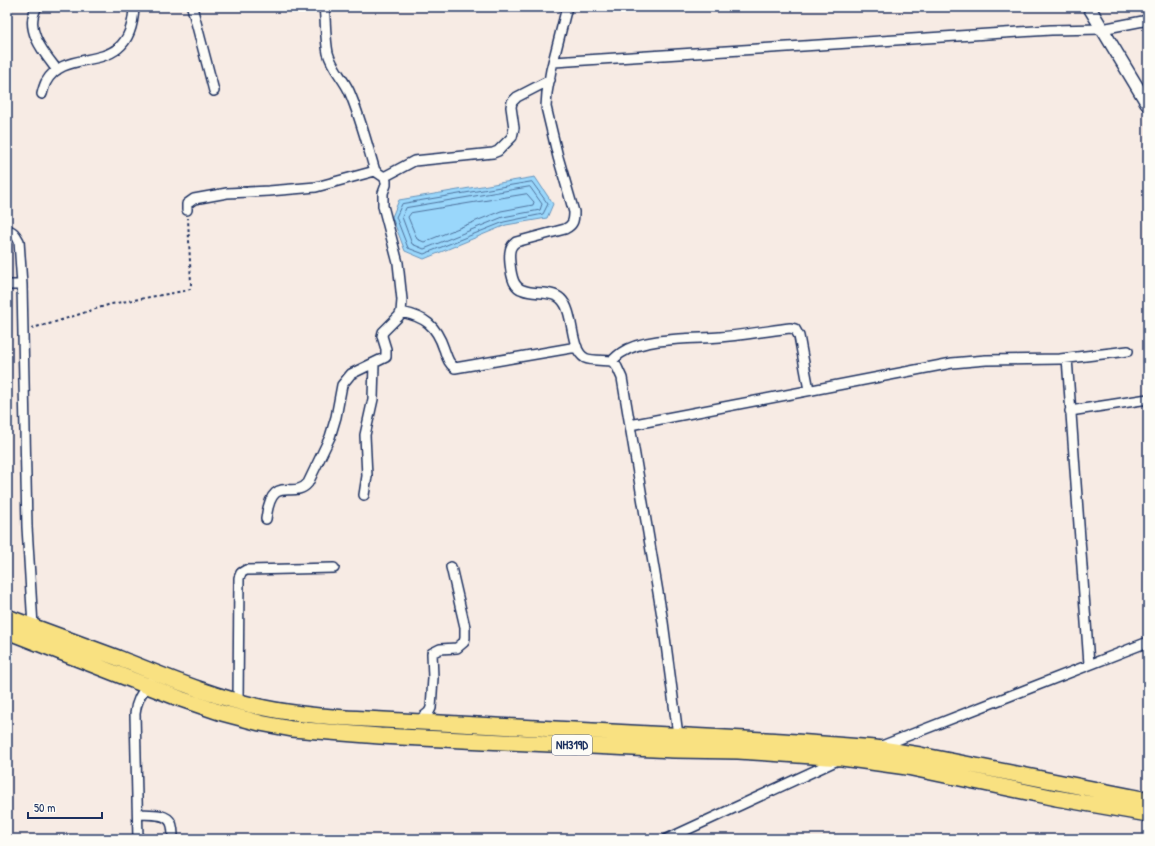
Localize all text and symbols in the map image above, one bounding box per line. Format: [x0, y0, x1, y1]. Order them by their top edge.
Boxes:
road number: NH319D [552, 735, 592, 755]
scale bar [28, 794, 102, 820]
text: 50 m [34, 799, 55, 816]

